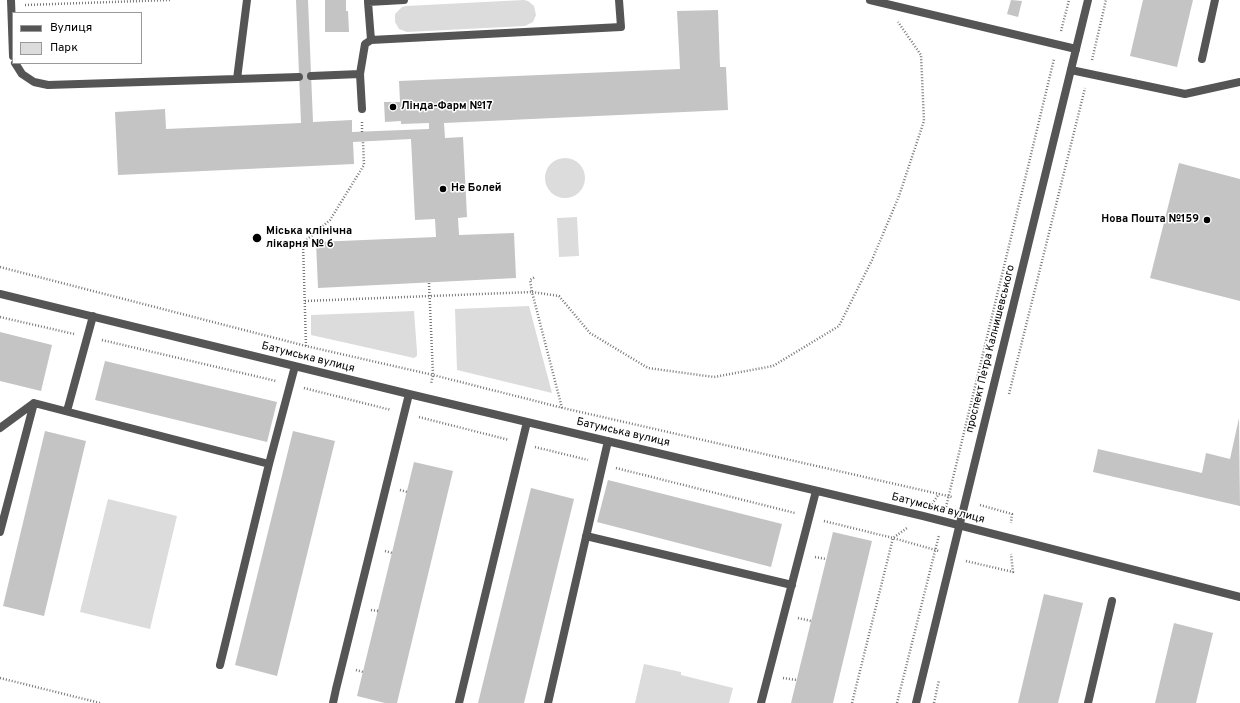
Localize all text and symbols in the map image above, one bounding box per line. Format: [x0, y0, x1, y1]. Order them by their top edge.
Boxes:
legend [12, 12, 142, 64]
text: Вулиця [50, 20, 92, 36]
text: Парк [50, 40, 78, 56]
place label: Лінда-Фарм №17 [401, 100, 492, 114]
marker: Лінда-Фарм №17 [388, 102, 398, 112]
place label: Не Болей [451, 182, 502, 196]
marker: Не Болей [438, 184, 448, 194]
place label: Нова Пошта №159 [1101, 213, 1199, 227]
marker: Нова Пошта №159 [1202, 215, 1212, 225]
place label: Міська клінічна лікарня № 6 [266, 225, 352, 251]
marker: Міська клінічна лікарня № 6 [251, 232, 263, 244]
street label: проспект Петра Калнишевського [964, 264, 1018, 434]
street label: Батумська вулиця [260, 340, 356, 376]
street label: Батумська вулиця [575, 416, 671, 450]
street label: Батумська вулиця [890, 491, 986, 527]

